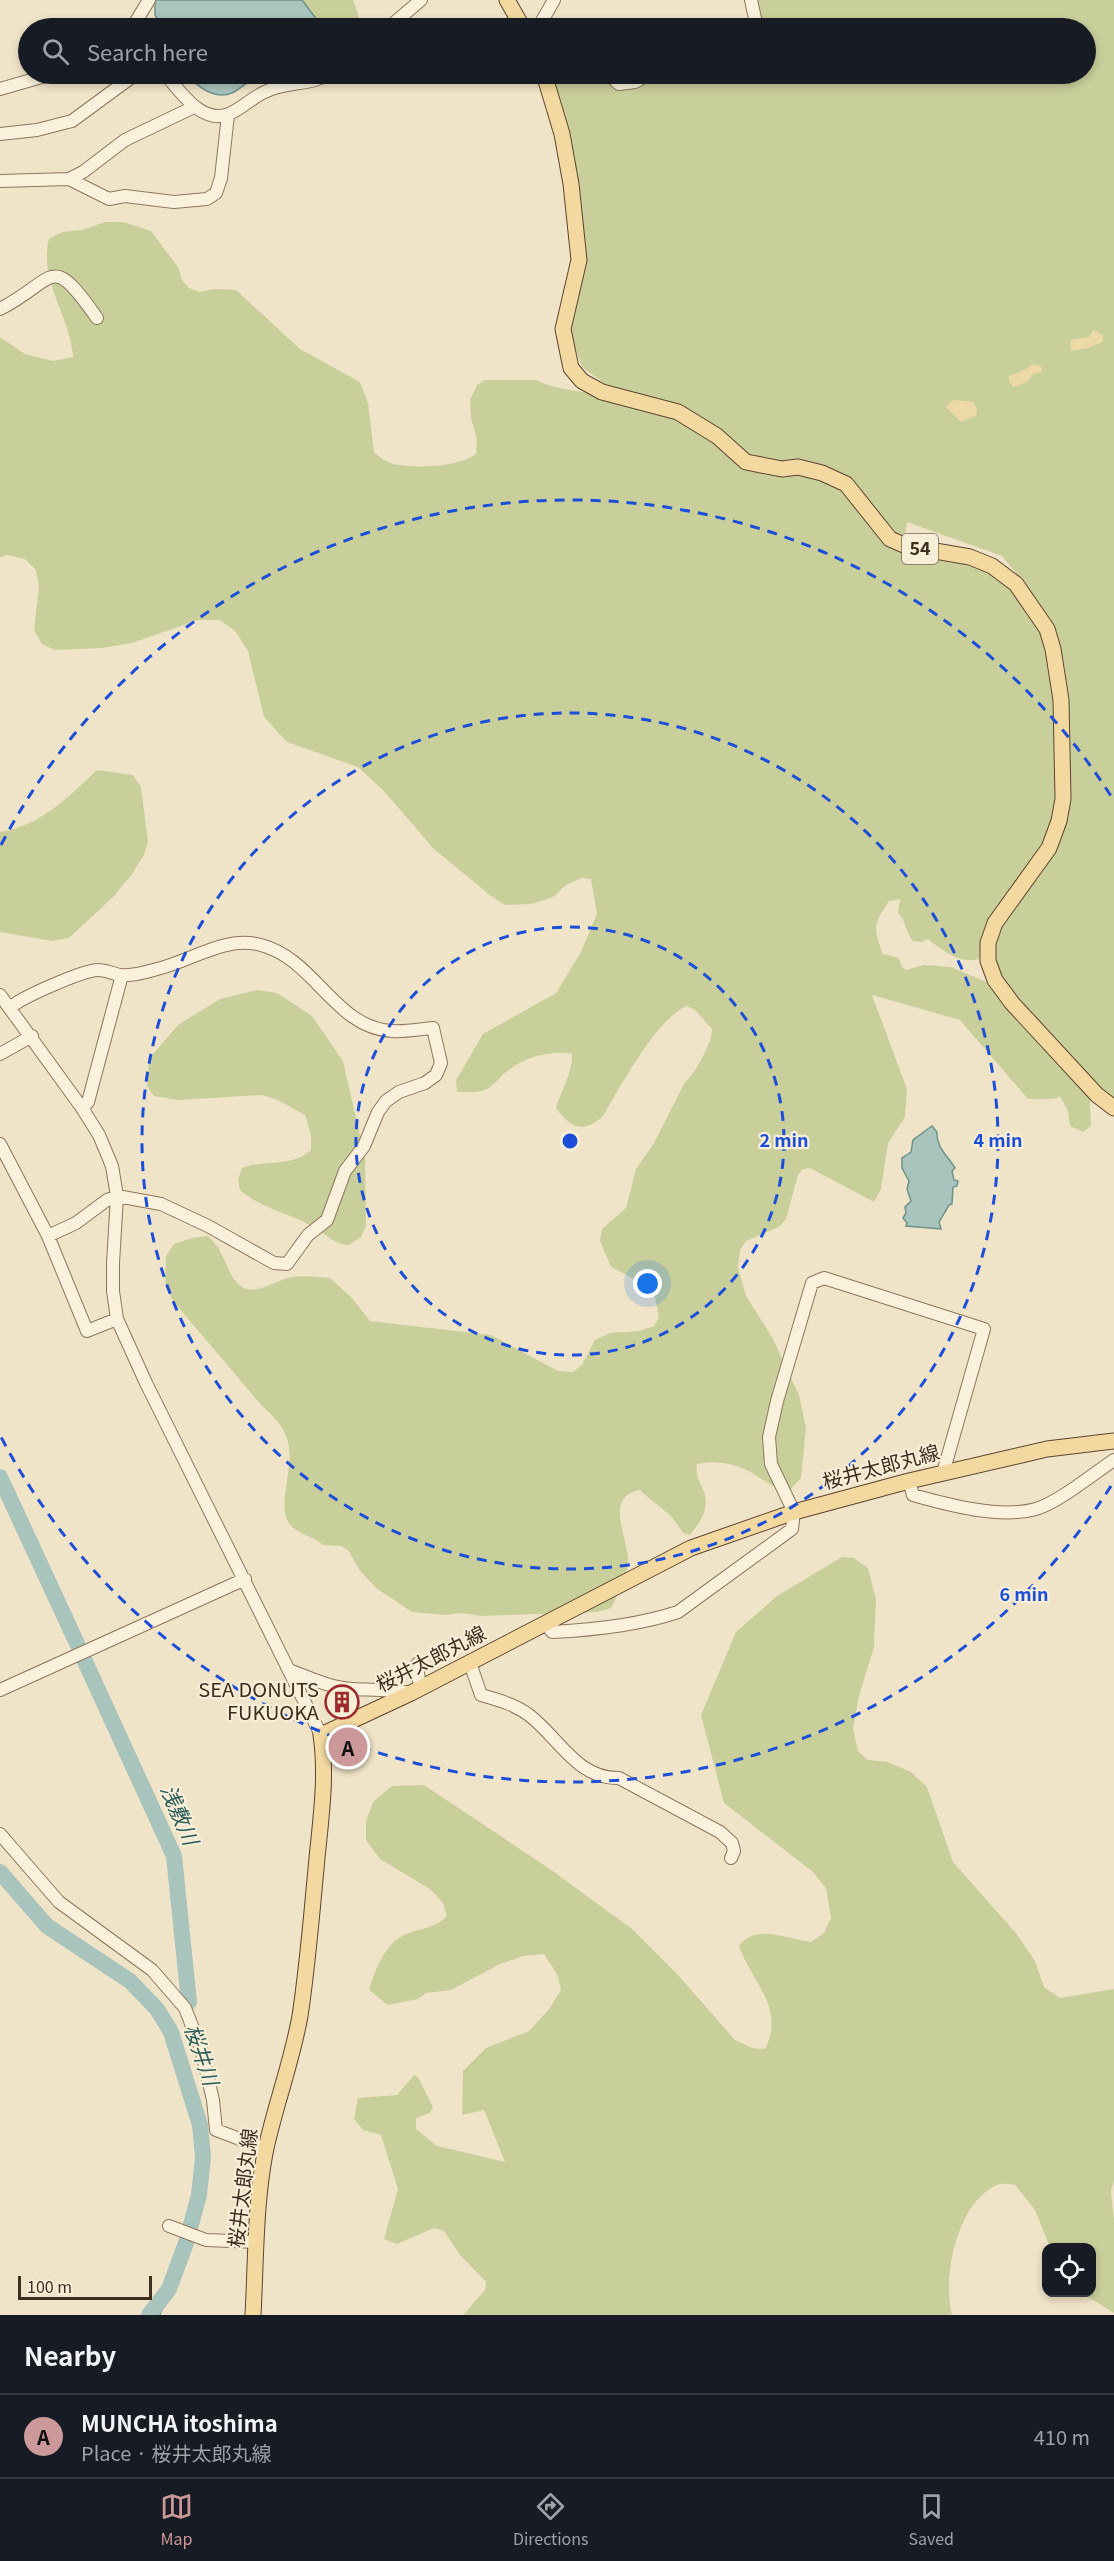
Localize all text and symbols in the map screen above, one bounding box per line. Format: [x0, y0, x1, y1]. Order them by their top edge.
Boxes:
search box [18, 18, 1096, 84]
icon: search [39, 35, 72, 68]
text: Search here [87, 35, 208, 67]
road number: 54 [902, 534, 938, 564]
text: 2 min [759, 1126, 809, 1152]
text: 4 min [973, 1126, 1023, 1152]
centre of rings [560, 1131, 580, 1151]
your location [633, 1269, 662, 1298]
street label: 桜井太郎丸線 [819, 1436, 942, 1495]
text: 6 min [999, 1580, 1049, 1606]
street label: 桜井太郎丸線 [370, 1618, 490, 1698]
place label: SEA DONUTS FUKUOKA [198, 1674, 320, 1726]
building icon: SEA DONUTS FUKUOKA [324, 1684, 360, 1720]
pin: A [328, 1724, 368, 1770]
water label: 浅敷川 [155, 1779, 208, 1851]
water label: 桜井川 [178, 2020, 228, 2091]
street label: 桜井太郎丸線 [220, 2126, 263, 2249]
map controls [1042, 2243, 1096, 2297]
button: locate [1042, 2243, 1096, 2297]
scale bar [18, 2273, 152, 2300]
text: 100 m [27, 2274, 72, 2298]
text: Nearby [24, 2336, 116, 2373]
text: MUNCHA itoshima [81, 2406, 278, 2438]
text: A [37, 2422, 50, 2451]
text: 410 m [1034, 2422, 1090, 2451]
text: Place · 桜井太郎丸線 [81, 2438, 272, 2467]
tab: Map [160, 2490, 193, 2550]
tab: Directions [513, 2490, 589, 2550]
tab: Saved [908, 2490, 954, 2550]

